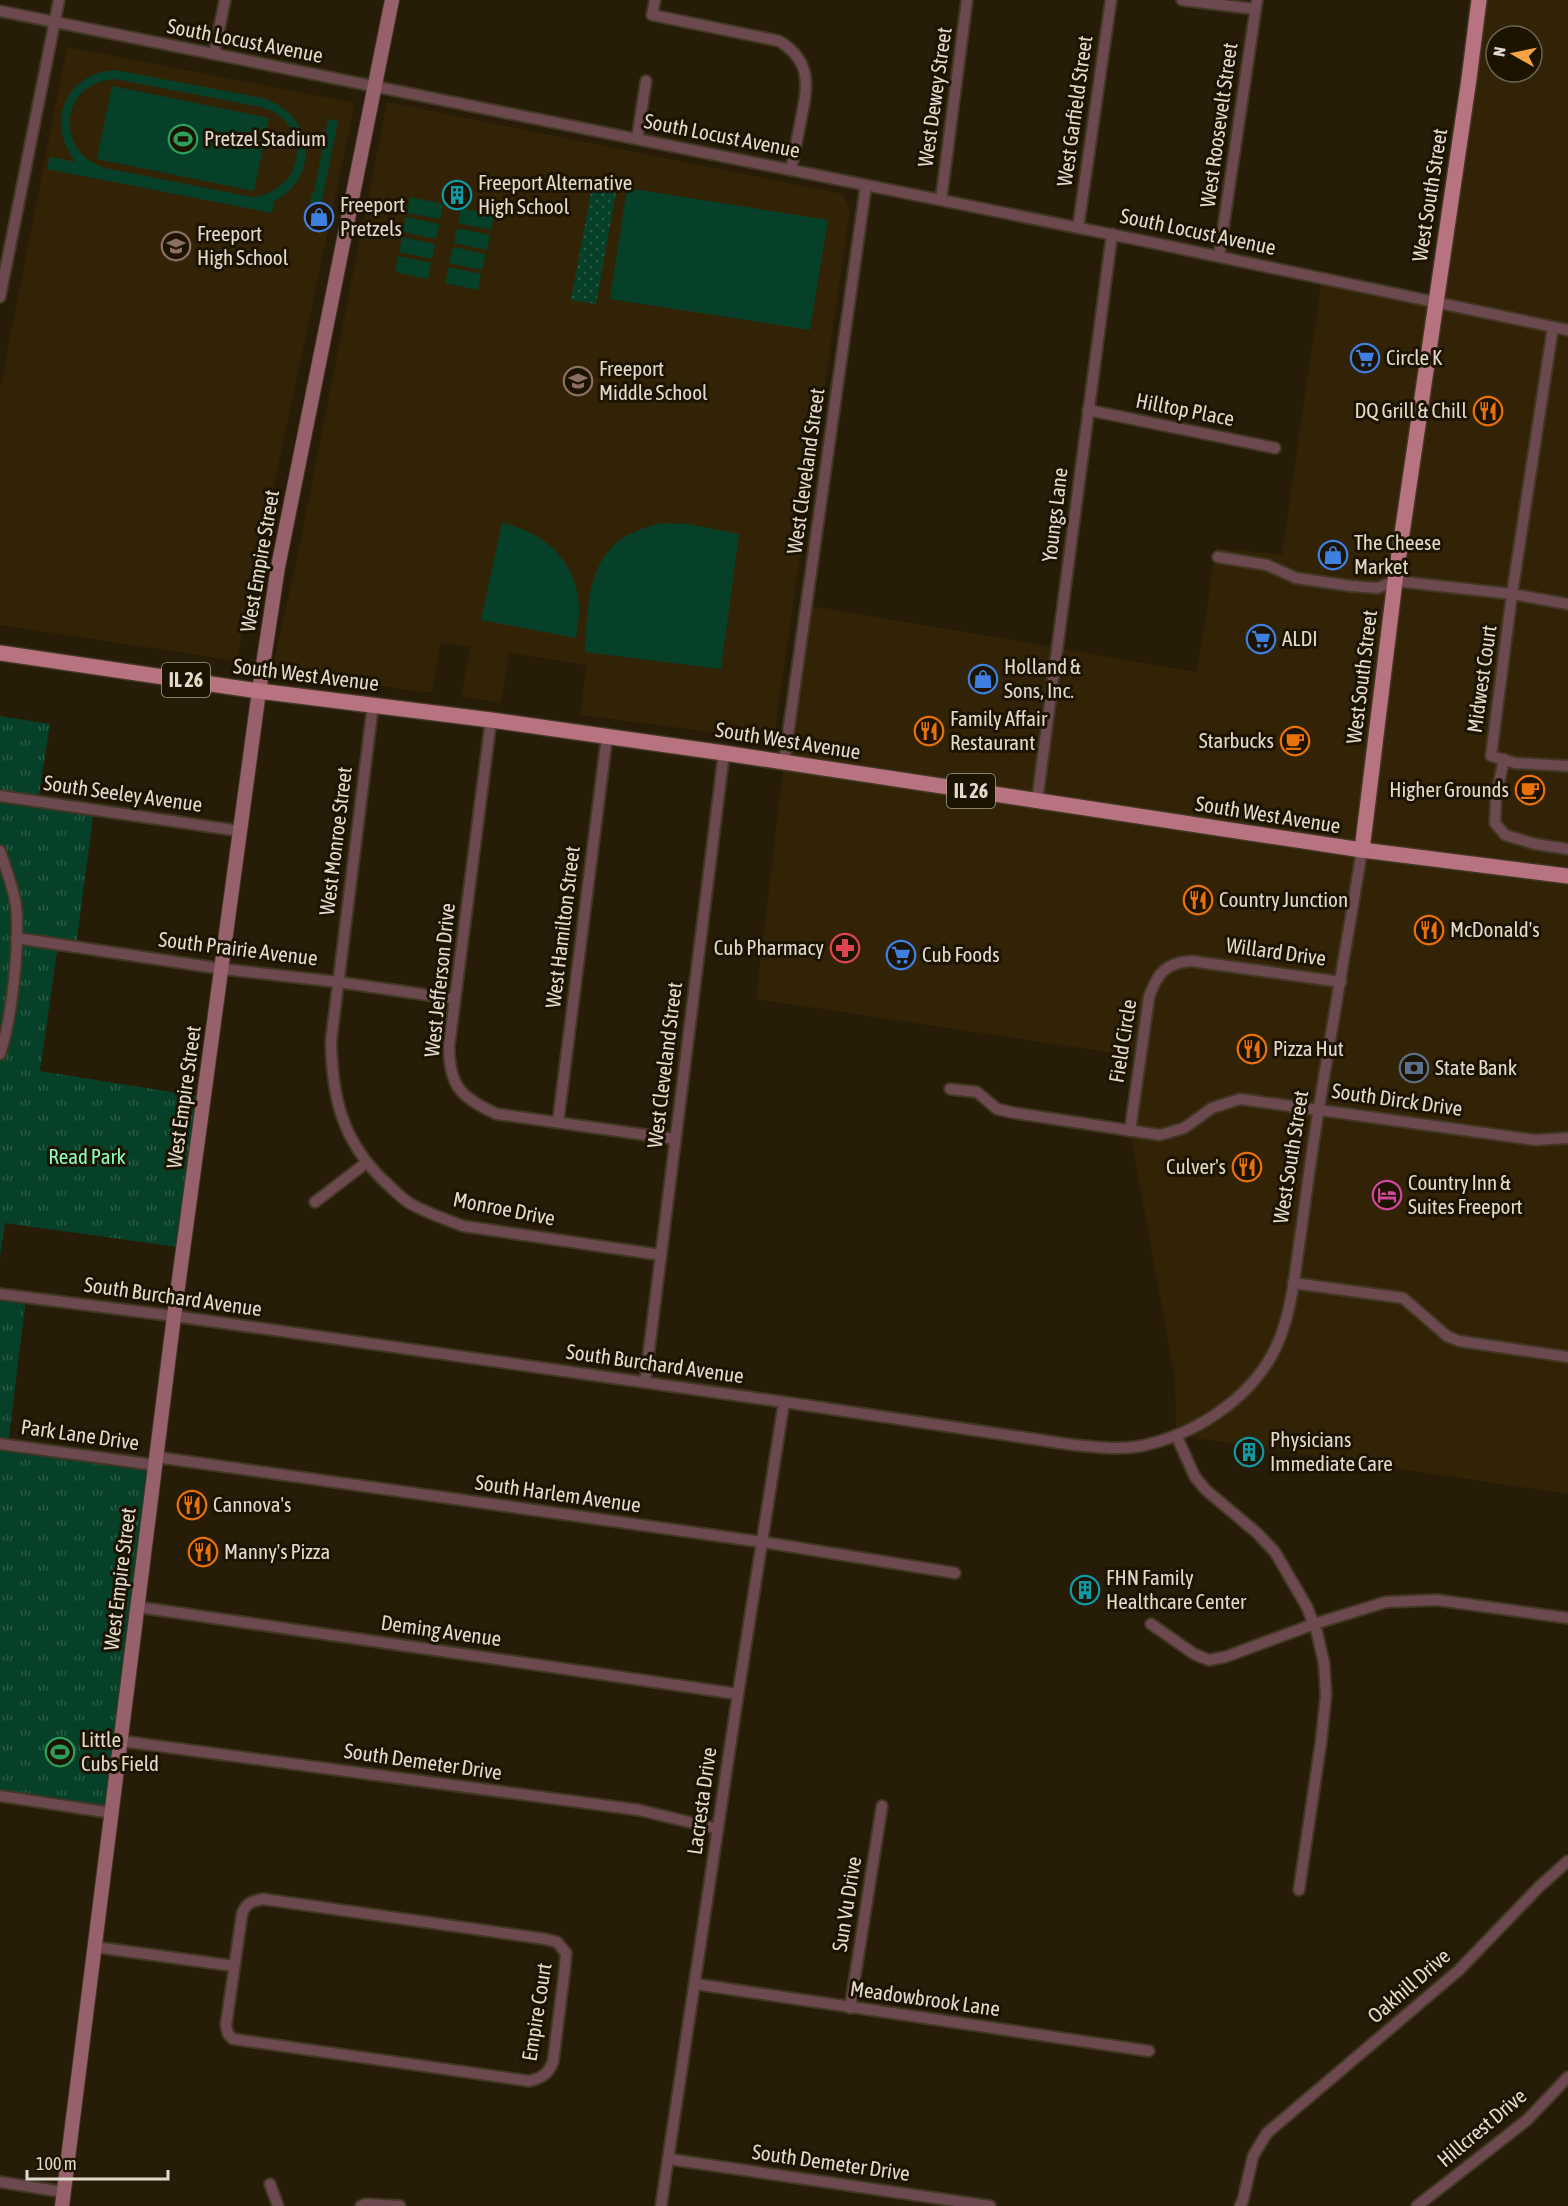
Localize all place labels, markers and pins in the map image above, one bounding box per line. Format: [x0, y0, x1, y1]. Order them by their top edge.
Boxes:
sports icon: Pretzel Stadium [167, 123, 199, 155]
place label: Pretzel Stadium [204, 126, 326, 150]
place label: Freeport Alternative High School [478, 170, 632, 218]
building icon: Freeport Alternative High School [441, 179, 473, 211]
place label: Freeport Pretzels [340, 192, 405, 240]
shop icon: Freeport Pretzels [303, 201, 335, 233]
place label: Freeport High School [197, 221, 289, 269]
school or university icon: Freeport High School [160, 230, 192, 262]
supermarket icon: Circle K [1349, 342, 1381, 374]
place label: Circle K [1386, 345, 1443, 369]
place label: Freeport Middle School [599, 356, 708, 404]
school or university icon: Freeport Middle School [562, 365, 594, 397]
restaurant icon: DQ Grill & Chill [1472, 395, 1504, 427]
place label: DQ Grill & Chill [1355, 398, 1467, 422]
place label: The Cheese Market [1354, 530, 1441, 578]
shop icon: The Cheese Market [1317, 539, 1349, 571]
supermarket icon: ALDI [1245, 623, 1277, 655]
place label: ALDI [1282, 626, 1318, 650]
place label: Holland & Sons, Inc. [1004, 654, 1081, 702]
shop icon: Holland & Sons, Inc. [967, 663, 999, 695]
place label: Family Affair Restaurant [950, 706, 1048, 754]
restaurant icon: Family Affair Restaurant [913, 715, 945, 747]
cafe icon: Starbucks [1279, 725, 1311, 757]
place label: Starbucks [1199, 728, 1274, 752]
cafe icon: Higher Grounds [1514, 774, 1546, 806]
place label: Higher Grounds [1389, 777, 1509, 801]
restaurant icon: Country Junction [1182, 884, 1214, 916]
place label: Country Junction [1219, 887, 1348, 911]
restaurant icon: McDonald's [1413, 914, 1445, 946]
place label: McDonald's [1450, 917, 1540, 941]
pharmacy icon: Cub Pharmacy [829, 932, 861, 964]
place label: Cub Pharmacy [714, 935, 824, 959]
supermarket icon: Cub Foods [885, 939, 917, 971]
place label: Cub Foods [922, 942, 1000, 966]
restaurant icon: Pizza Hut [1236, 1033, 1268, 1065]
place label: Pizza Hut [1273, 1036, 1344, 1060]
bank icon: State Bank [1398, 1052, 1430, 1084]
place label: State Bank [1435, 1055, 1517, 1079]
restaurant icon: Culver's [1231, 1151, 1263, 1183]
place label: Culver's [1166, 1154, 1226, 1178]
place label: Country Inn & Suites Freeport [1408, 1170, 1523, 1218]
hotel icon: Country Inn & Suites Freeport [1371, 1179, 1403, 1211]
place label: Physicians Immediate Care [1270, 1427, 1393, 1475]
building icon: Physicians Immediate Care [1233, 1436, 1265, 1468]
restaurant icon: Cannova's [176, 1489, 208, 1521]
place label: Cannova's [213, 1492, 291, 1516]
restaurant icon: Manny's Pizza [187, 1536, 219, 1568]
place label: Manny's Pizza [224, 1539, 330, 1563]
place label: FHN Family Healthcare Center [1106, 1565, 1247, 1613]
building icon: FHN Family Healthcare Center [1069, 1574, 1101, 1606]
place label: Little Cubs Field [81, 1727, 159, 1775]
sports icon: Little Cubs Field [44, 1736, 76, 1768]

